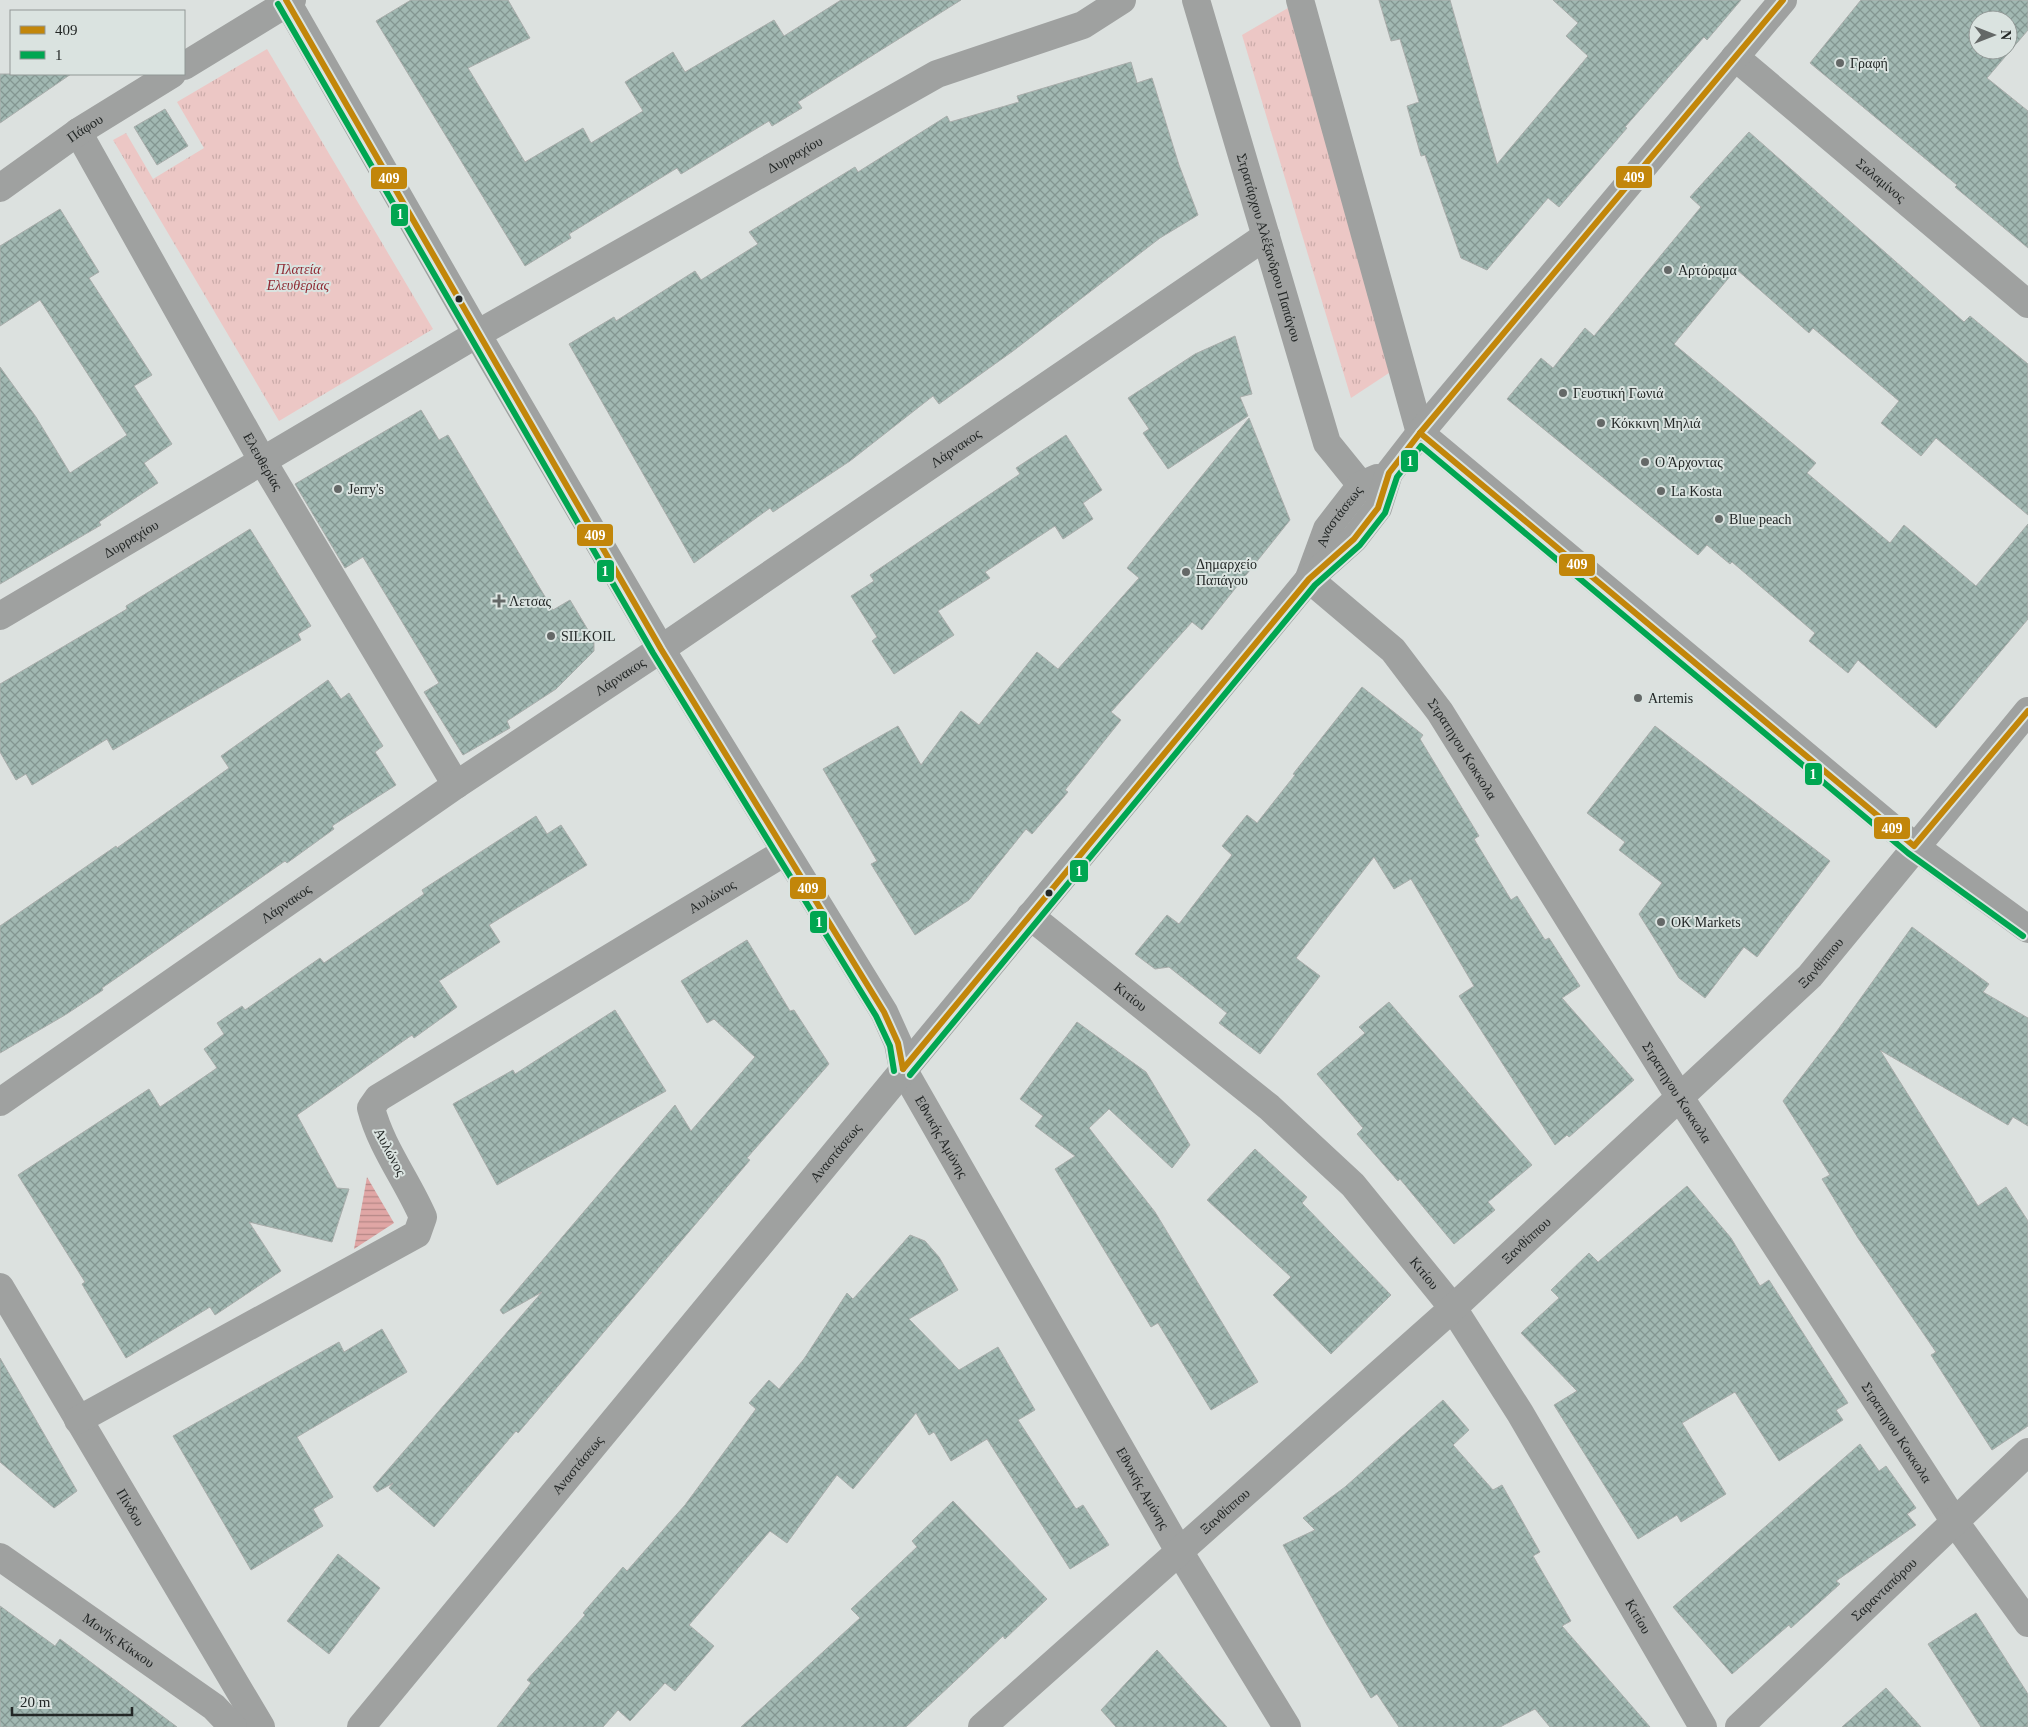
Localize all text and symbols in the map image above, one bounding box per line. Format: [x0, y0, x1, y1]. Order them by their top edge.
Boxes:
legend [10, 10, 185, 75]
north arrow [1968, 10, 2018, 60]
text: 409 [55, 22, 78, 38]
text: N [1998, 30, 2013, 40]
text: 1 [55, 47, 63, 63]
place label: Γραφή [1850, 56, 1888, 71]
marker: Γραφή [1834, 57, 1846, 69]
street label: Πάφου [64, 111, 106, 145]
street label: Δυρραχίου [764, 133, 825, 176]
street label: Στρατάρχου Αλέξανδρου Παπάγου [1234, 151, 1304, 343]
street label: Σαλαμίνος [1853, 155, 1909, 205]
line badge: 409 [1615, 165, 1653, 189]
line badge: 409 [370, 166, 408, 190]
text: 409 [1624, 170, 1645, 185]
text: 409 [379, 171, 400, 186]
line badge: 1 [390, 203, 409, 227]
text: 1 [397, 207, 404, 222]
park label: Πλατεία Ελευθερίας [266, 262, 330, 293]
place label: Αρτόραμα [1678, 263, 1738, 278]
marker: Αρτόραμα [1662, 264, 1674, 276]
unlabelled marker [454, 294, 464, 304]
place label: Γευστική Γωνιά [1573, 386, 1664, 401]
marker: Γευστική Γωνιά [1557, 387, 1569, 399]
place label: Κόκκινη Μηλιά [1611, 416, 1701, 431]
marker: Κόκκινη Μηλιά [1595, 417, 1607, 429]
street label: Λάρνακος [928, 425, 984, 470]
street label: Ελευθερίας [241, 430, 286, 494]
line badge: 1 [1400, 449, 1419, 473]
text: 1 [1407, 454, 1414, 469]
place label: Ο Άρχοντας [1655, 455, 1723, 470]
marker: Ο Άρχοντας [1639, 456, 1651, 468]
place label: Jerry's [348, 482, 384, 497]
street label: Αναστάσεως [1313, 482, 1365, 549]
marker: Jerry's [332, 483, 344, 495]
place label: La Kosta [1671, 484, 1723, 499]
marker: La Kosta [1655, 485, 1667, 497]
place label: Blue peach [1729, 512, 1792, 527]
marker: Blue peach [1713, 513, 1725, 525]
street label: Δυρραχίου [101, 517, 161, 561]
line badge: 409 [576, 523, 614, 547]
text: 409 [585, 528, 606, 543]
line badge: 409 [1558, 553, 1596, 577]
place label: Δημαρχείο Παπάγου [1196, 557, 1257, 588]
text: 409 [1567, 557, 1588, 572]
line badge: 1 [596, 559, 615, 583]
text: 1 [602, 564, 609, 579]
marker: Δημαρχείο Παπάγου [1180, 566, 1192, 578]
place label: Λετσας [509, 594, 552, 609]
marker: Λετσας [493, 595, 505, 607]
place label: SILKOIL [561, 629, 615, 644]
marker: SILKOIL [545, 630, 557, 642]
street label: Λάρνακος [592, 654, 648, 698]
place label: Artemis [1648, 691, 1693, 706]
marker: Artemis [1632, 692, 1644, 704]
street label: Στρατηγου Κοκκολα [1425, 695, 1500, 803]
line badge: 1 [1804, 762, 1823, 786]
text: 1 [1810, 767, 1817, 782]
line badge: 409 [1873, 816, 1911, 840]
text: 409 [1882, 821, 1903, 836]
line badge: 1 [1069, 859, 1089, 883]
text: 1 [1076, 864, 1083, 879]
street label: Αυλώνος [686, 876, 738, 916]
line badge: 409 [789, 876, 827, 900]
street label: Λάρνακος [258, 881, 314, 926]
text: 409 [798, 881, 819, 896]
unlabelled marker [1044, 888, 1054, 898]
line badge: 1 [809, 910, 828, 934]
text: 1 [816, 915, 823, 930]
place label: OK Markets [1671, 915, 1741, 930]
marker: OK Markets [1655, 916, 1667, 928]
street label: Ξανθίππου [1795, 934, 1846, 991]
street label: Κιτίου [1112, 979, 1150, 1014]
street label: Στρατηγου Κοκκολα [1640, 1039, 1715, 1146]
street label: Εθνικής Αμύνης [912, 1093, 971, 1181]
street label: Αναστάσεως [807, 1120, 864, 1185]
street label: Αυλώνος [371, 1126, 409, 1179]
street label: Ξανθίππου [1498, 1214, 1554, 1267]
street label: Κιτίου [1407, 1254, 1442, 1292]
street label: Στρατηγου Κοκκολα [1859, 1379, 1935, 1486]
street label: Αναστάσεως [549, 1432, 606, 1497]
street label: Εθνικής Αμύνης [1114, 1444, 1173, 1532]
street label: Ξανθίππου [1197, 1485, 1253, 1537]
street label: Πίνδου [114, 1486, 147, 1529]
street label: Σαρανταπόρου [1848, 1555, 1920, 1624]
street label: Κιτίου [1623, 1596, 1654, 1636]
street label: Μονής Κίκκου [80, 1610, 157, 1670]
scale bar [12, 1684, 132, 1716]
text: 20 m [20, 1694, 51, 1710]

